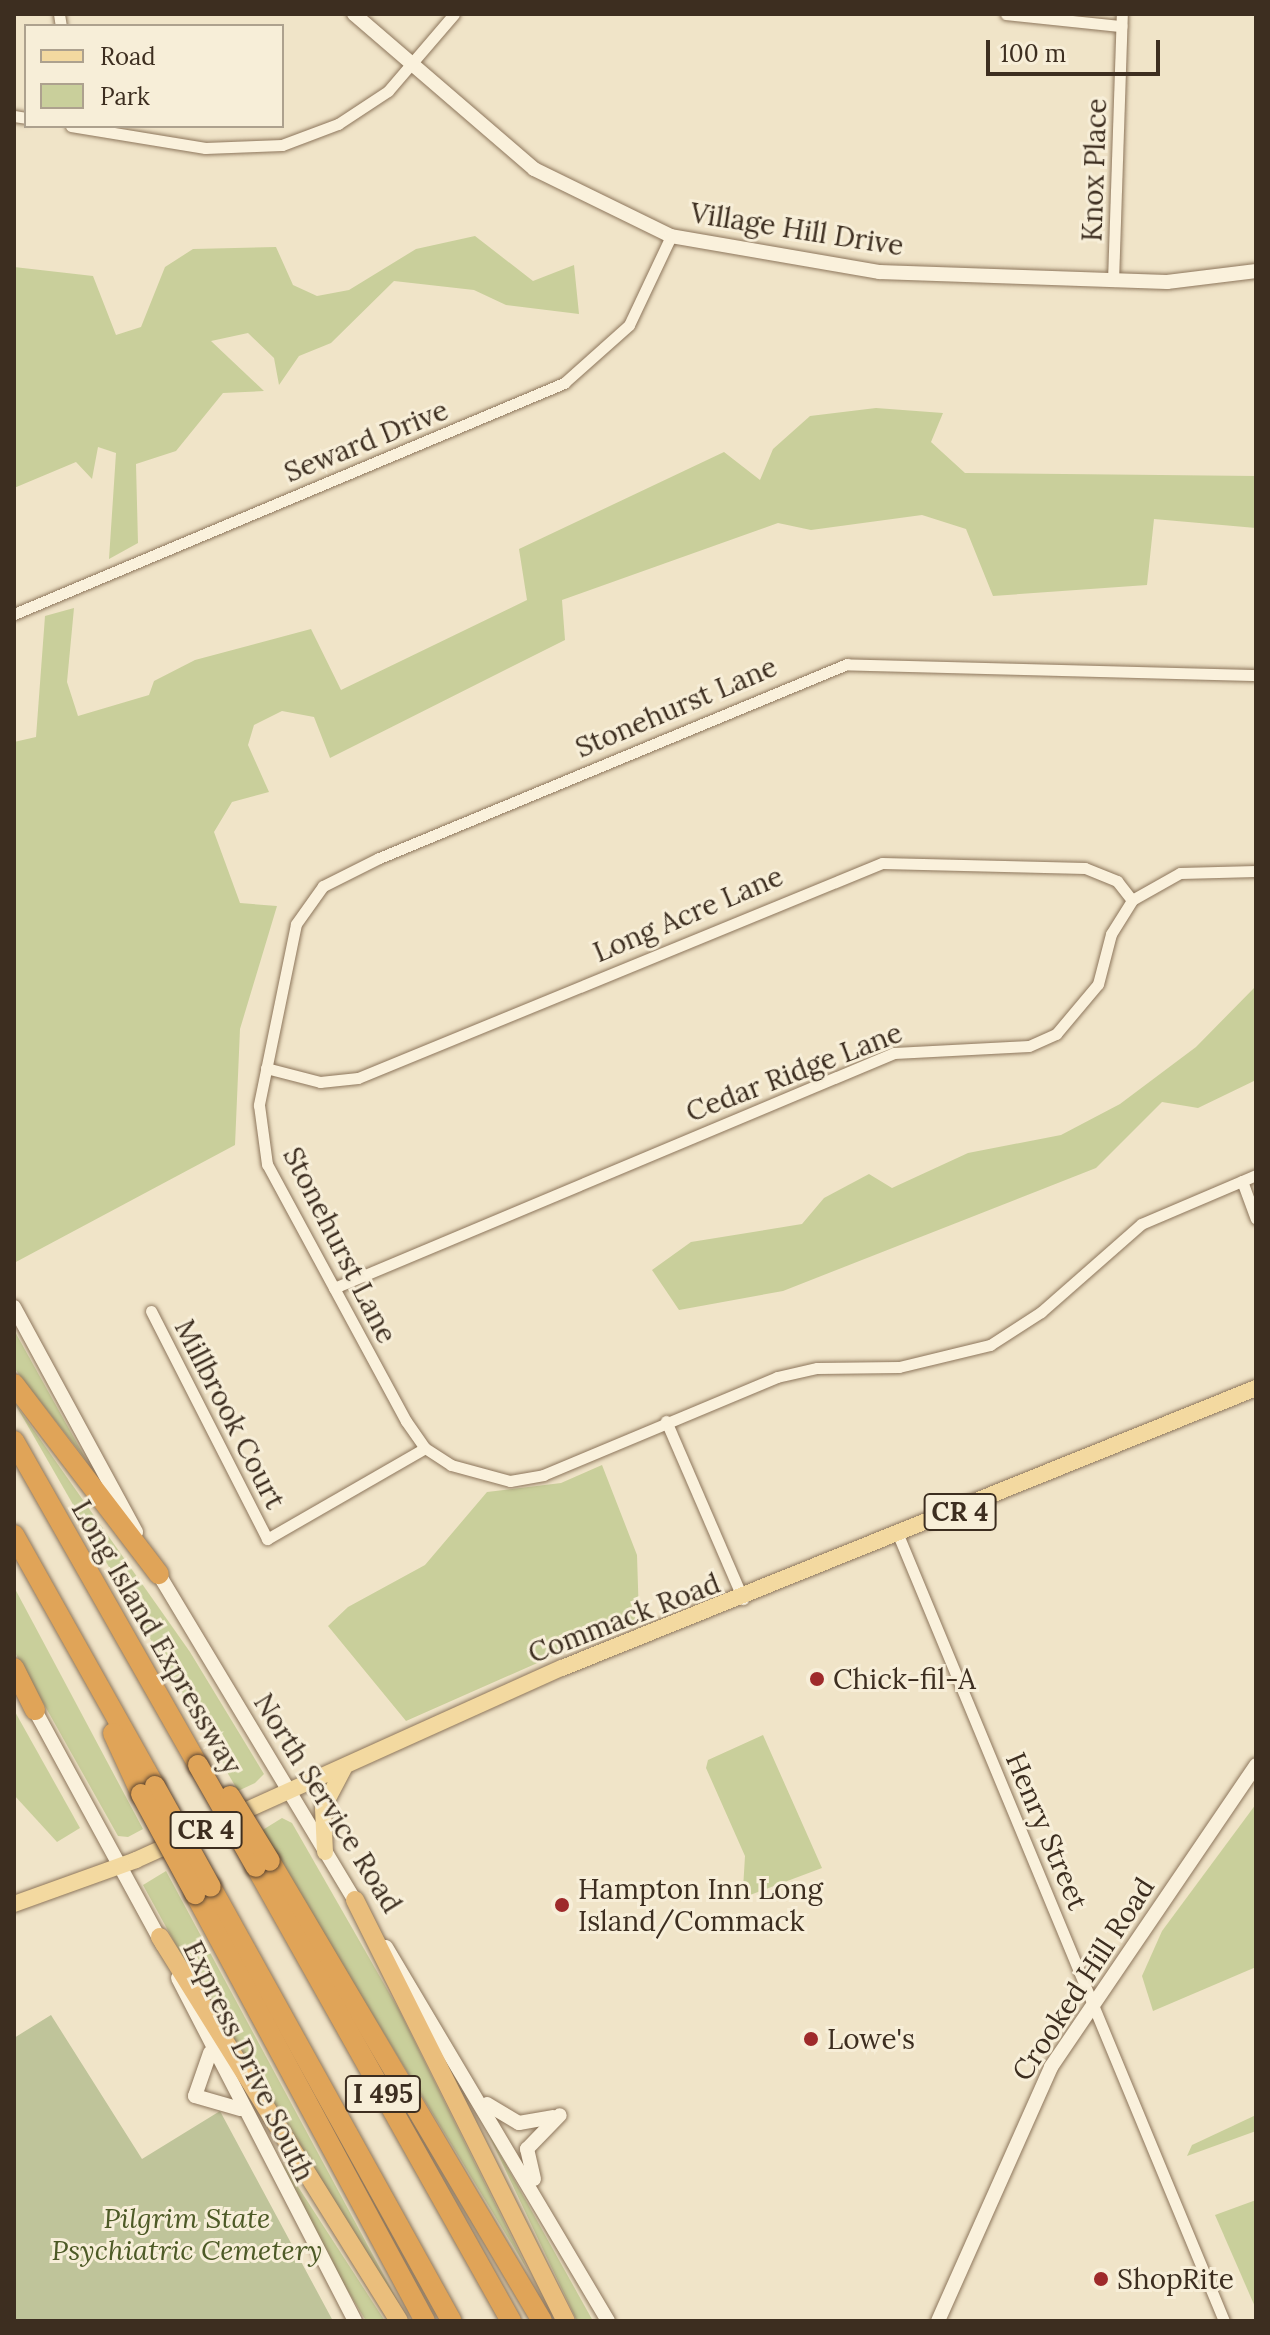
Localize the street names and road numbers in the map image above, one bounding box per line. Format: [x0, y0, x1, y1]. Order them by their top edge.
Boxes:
street label: Knox Place [1075, 98, 1113, 242]
street label: Village Hill Drive [688, 196, 906, 262]
street label: Seward Drive [279, 393, 453, 489]
street label: Stonehurst Lane [570, 649, 782, 765]
street label: Long Acre Lane [588, 859, 788, 969]
street label: Cedar Ridge Lane [681, 1015, 907, 1129]
street label: Stonehurst Lane [276, 1141, 404, 1349]
street label: Millbrook Court [168, 1314, 292, 1514]
road number: CR 4 [922, 1490, 998, 1534]
street label: Long Island Expressway [65, 1494, 249, 1780]
street label: Commack Road [523, 1566, 725, 1670]
street label: North Service Road [247, 1687, 409, 1919]
street label: Henry Street [999, 1747, 1095, 1915]
road number: CR 4 [168, 1808, 244, 1852]
street label: Crooked Hill Road [1005, 1871, 1161, 2087]
street label: Express Drive South [176, 1935, 322, 2187]
road number: I 495 [343, 2072, 423, 2116]

